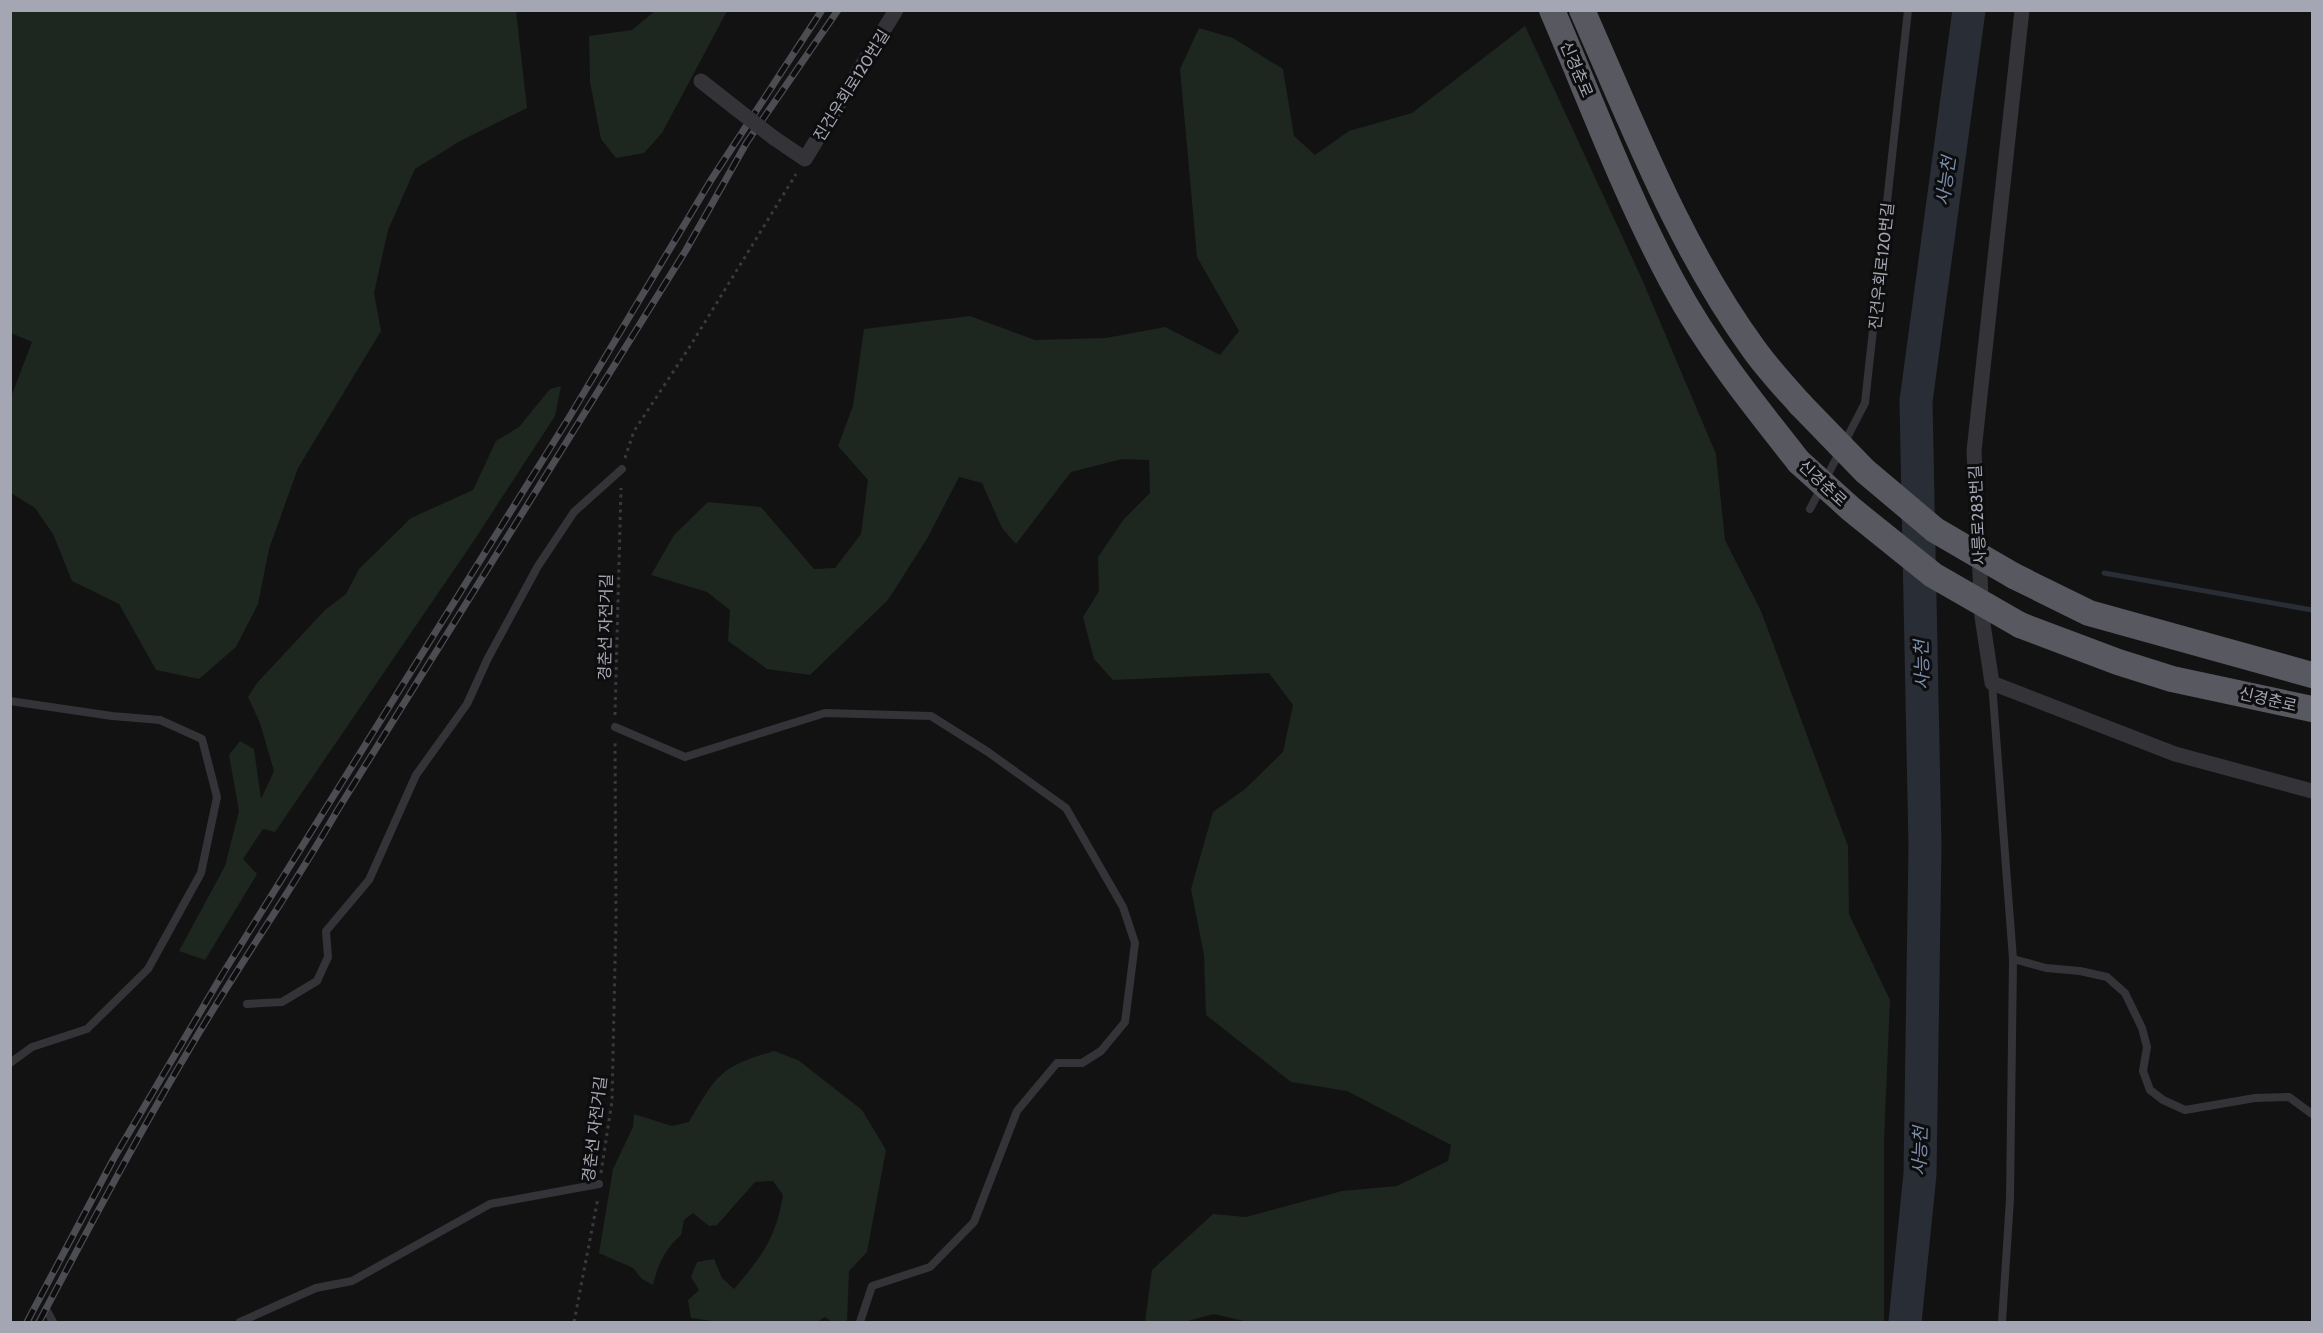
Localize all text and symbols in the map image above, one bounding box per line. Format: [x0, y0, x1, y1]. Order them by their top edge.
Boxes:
street label: 진건우회로120번길 [810, 26, 893, 144]
street label: 신경춘로 [1556, 38, 1597, 100]
water label: 사능천 [1932, 152, 1961, 207]
street label: 진건우회로120번길 [1865, 202, 1898, 331]
street label: 신경춘로 [1795, 456, 1851, 511]
street label: 사릉로283번길 [1965, 464, 1990, 566]
street label: 경춘선 자전거길 [595, 574, 616, 680]
water label: 사능천 [1911, 638, 1933, 690]
street label: 신경춘로 [2237, 684, 2299, 715]
street label: 경춘선 자전거길 [579, 1075, 610, 1183]
water label: 사능천 [1908, 1123, 1932, 1176]

